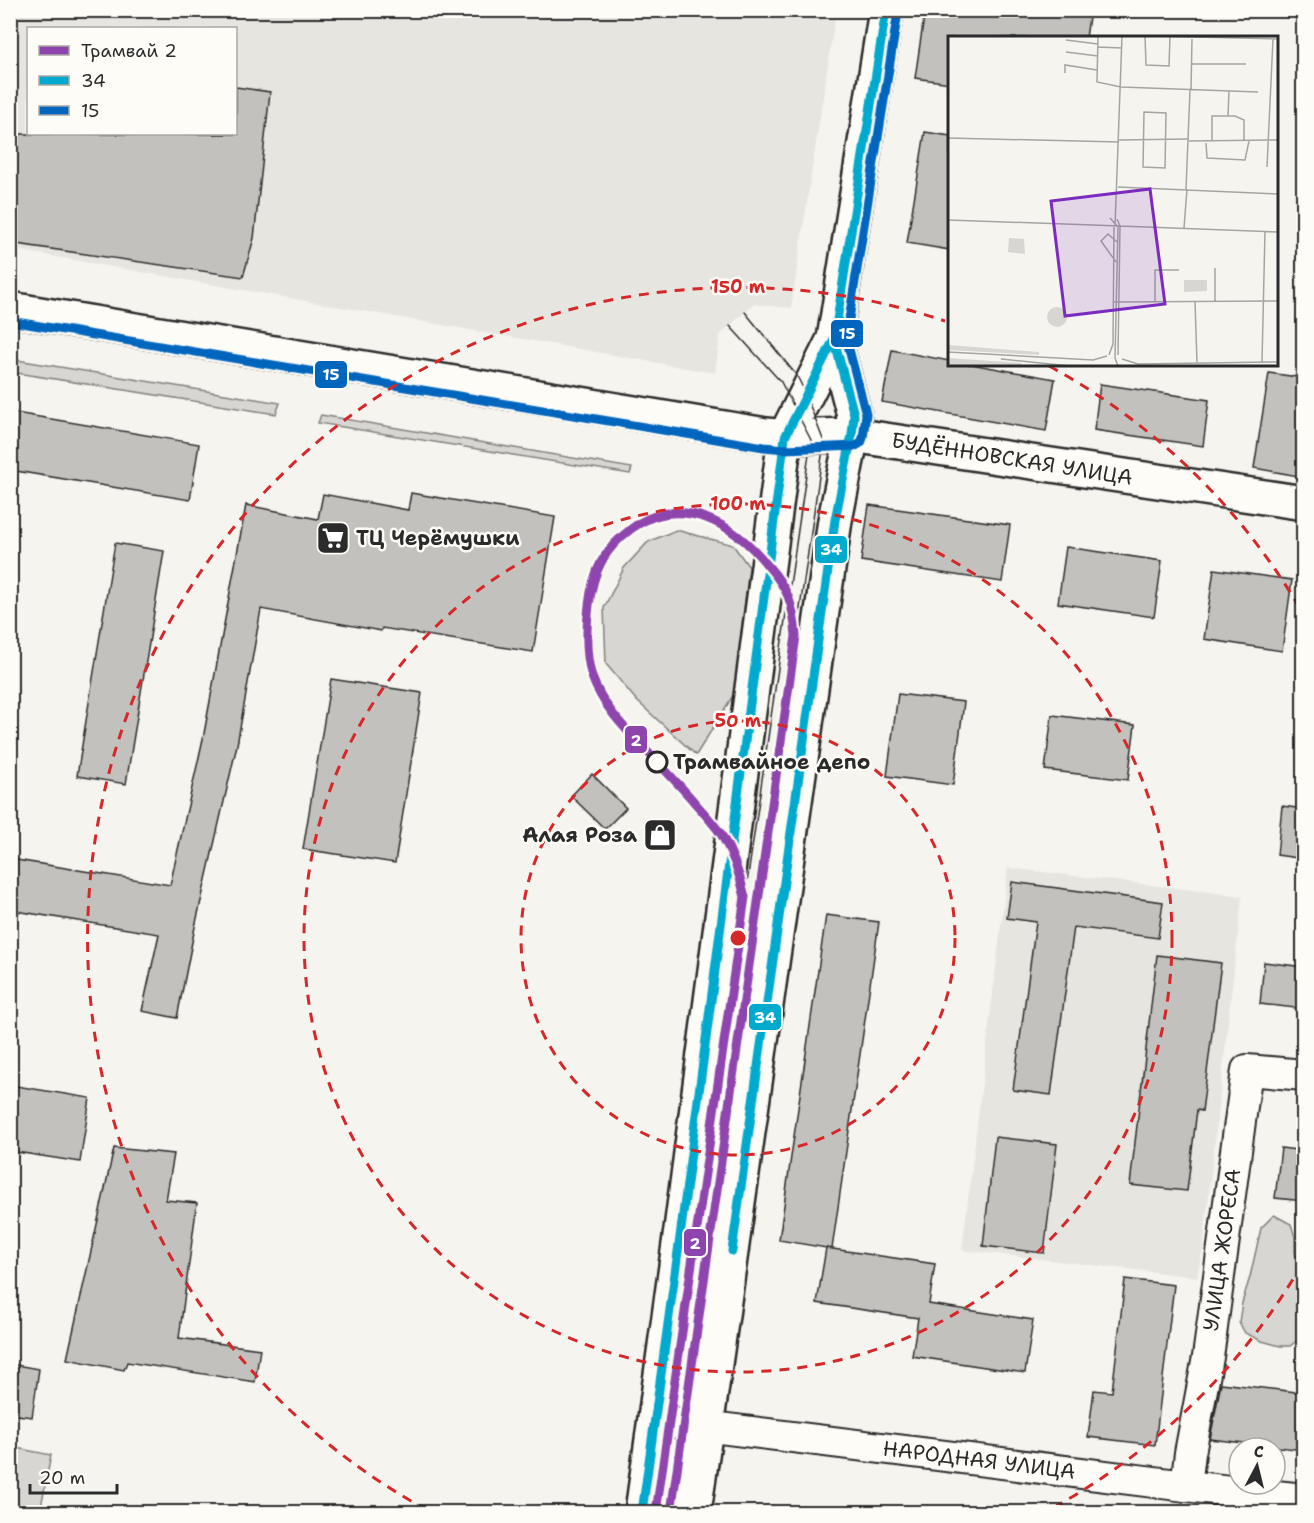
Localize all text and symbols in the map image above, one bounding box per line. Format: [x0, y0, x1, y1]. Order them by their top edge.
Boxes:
legend [27, 27, 237, 135]
inset map [948, 36, 1278, 366]
text: Трамвай 2 [81, 39, 177, 63]
text: 34 [81, 69, 106, 93]
text: 15 [81, 99, 99, 123]
text: 150 m [711, 275, 766, 299]
line badge: 15 [830, 319, 864, 348]
text: 15 [838, 323, 856, 344]
line badge: 15 [314, 360, 348, 389]
text: 15 [322, 364, 340, 385]
street label: БУДЁННОВСКАЯ УЛИЦА [889, 426, 1135, 492]
text: 100 m [710, 492, 766, 516]
supermarket icon: ТЦ Черёмушки [315, 520, 351, 556]
place label: ТЦ Черёмушки [356, 524, 520, 552]
line badge: 34 [814, 535, 848, 564]
text: 34 [820, 539, 842, 560]
text: 50 m [715, 709, 762, 733]
line badge: 2 [624, 725, 648, 754]
text: 2 [630, 730, 642, 751]
place label: Трамвайное депо [673, 748, 870, 776]
marker: Трамвайное депо [646, 751, 668, 773]
shop icon: Алая Роза [642, 817, 678, 853]
place label: Алая Роза [522, 821, 638, 849]
centre of rings [728, 928, 748, 948]
line badge: 34 [748, 1003, 782, 1031]
text: 34 [754, 1007, 776, 1028]
street label: УЛИЦА ЖОРЕСА [1197, 1167, 1247, 1333]
line badge: 2 [683, 1228, 707, 1257]
text: 2 [689, 1233, 701, 1254]
street label: НАРОДНАЯ УЛИЦА [881, 1434, 1077, 1486]
north arrow [1227, 1436, 1287, 1496]
text: С [1253, 1441, 1265, 1463]
scale bar [30, 1457, 117, 1495]
text: 20 m [39, 1466, 85, 1490]

